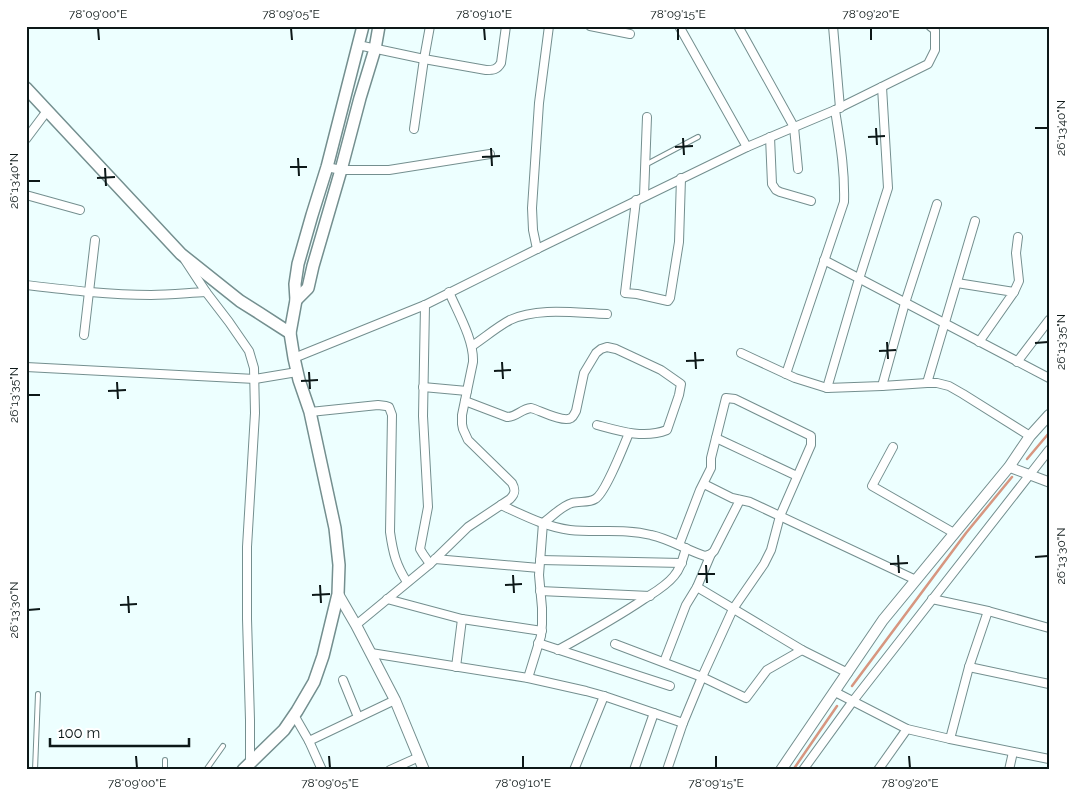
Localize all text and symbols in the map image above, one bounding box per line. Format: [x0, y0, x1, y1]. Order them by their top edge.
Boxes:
text: 78°09'00"E [69, 7, 127, 21]
text: 78°09'05"E [262, 7, 320, 21]
text: 78°09'10"E [456, 7, 512, 21]
text: 78°09'15"E [650, 7, 706, 21]
text: 78°09'20"E [842, 7, 900, 21]
text: 26°13'40"N [1054, 100, 1068, 156]
text: 26°13'40"N [7, 153, 21, 209]
text: 26°13'35"N [1054, 314, 1068, 370]
text: 26°13'35"N [7, 367, 21, 423]
text: 26°13'30"N [1054, 528, 1068, 584]
text: 26°13'30"N [7, 582, 21, 638]
scale bar [50, 716, 189, 748]
text: 100 m [58, 724, 100, 742]
text: 78°09'00"E [108, 776, 166, 790]
text: 78°09'05"E [301, 776, 359, 790]
text: 78°09'10"E [495, 776, 551, 790]
text: 78°09'15"E [688, 776, 744, 790]
text: 78°09'20"E [881, 776, 939, 790]

